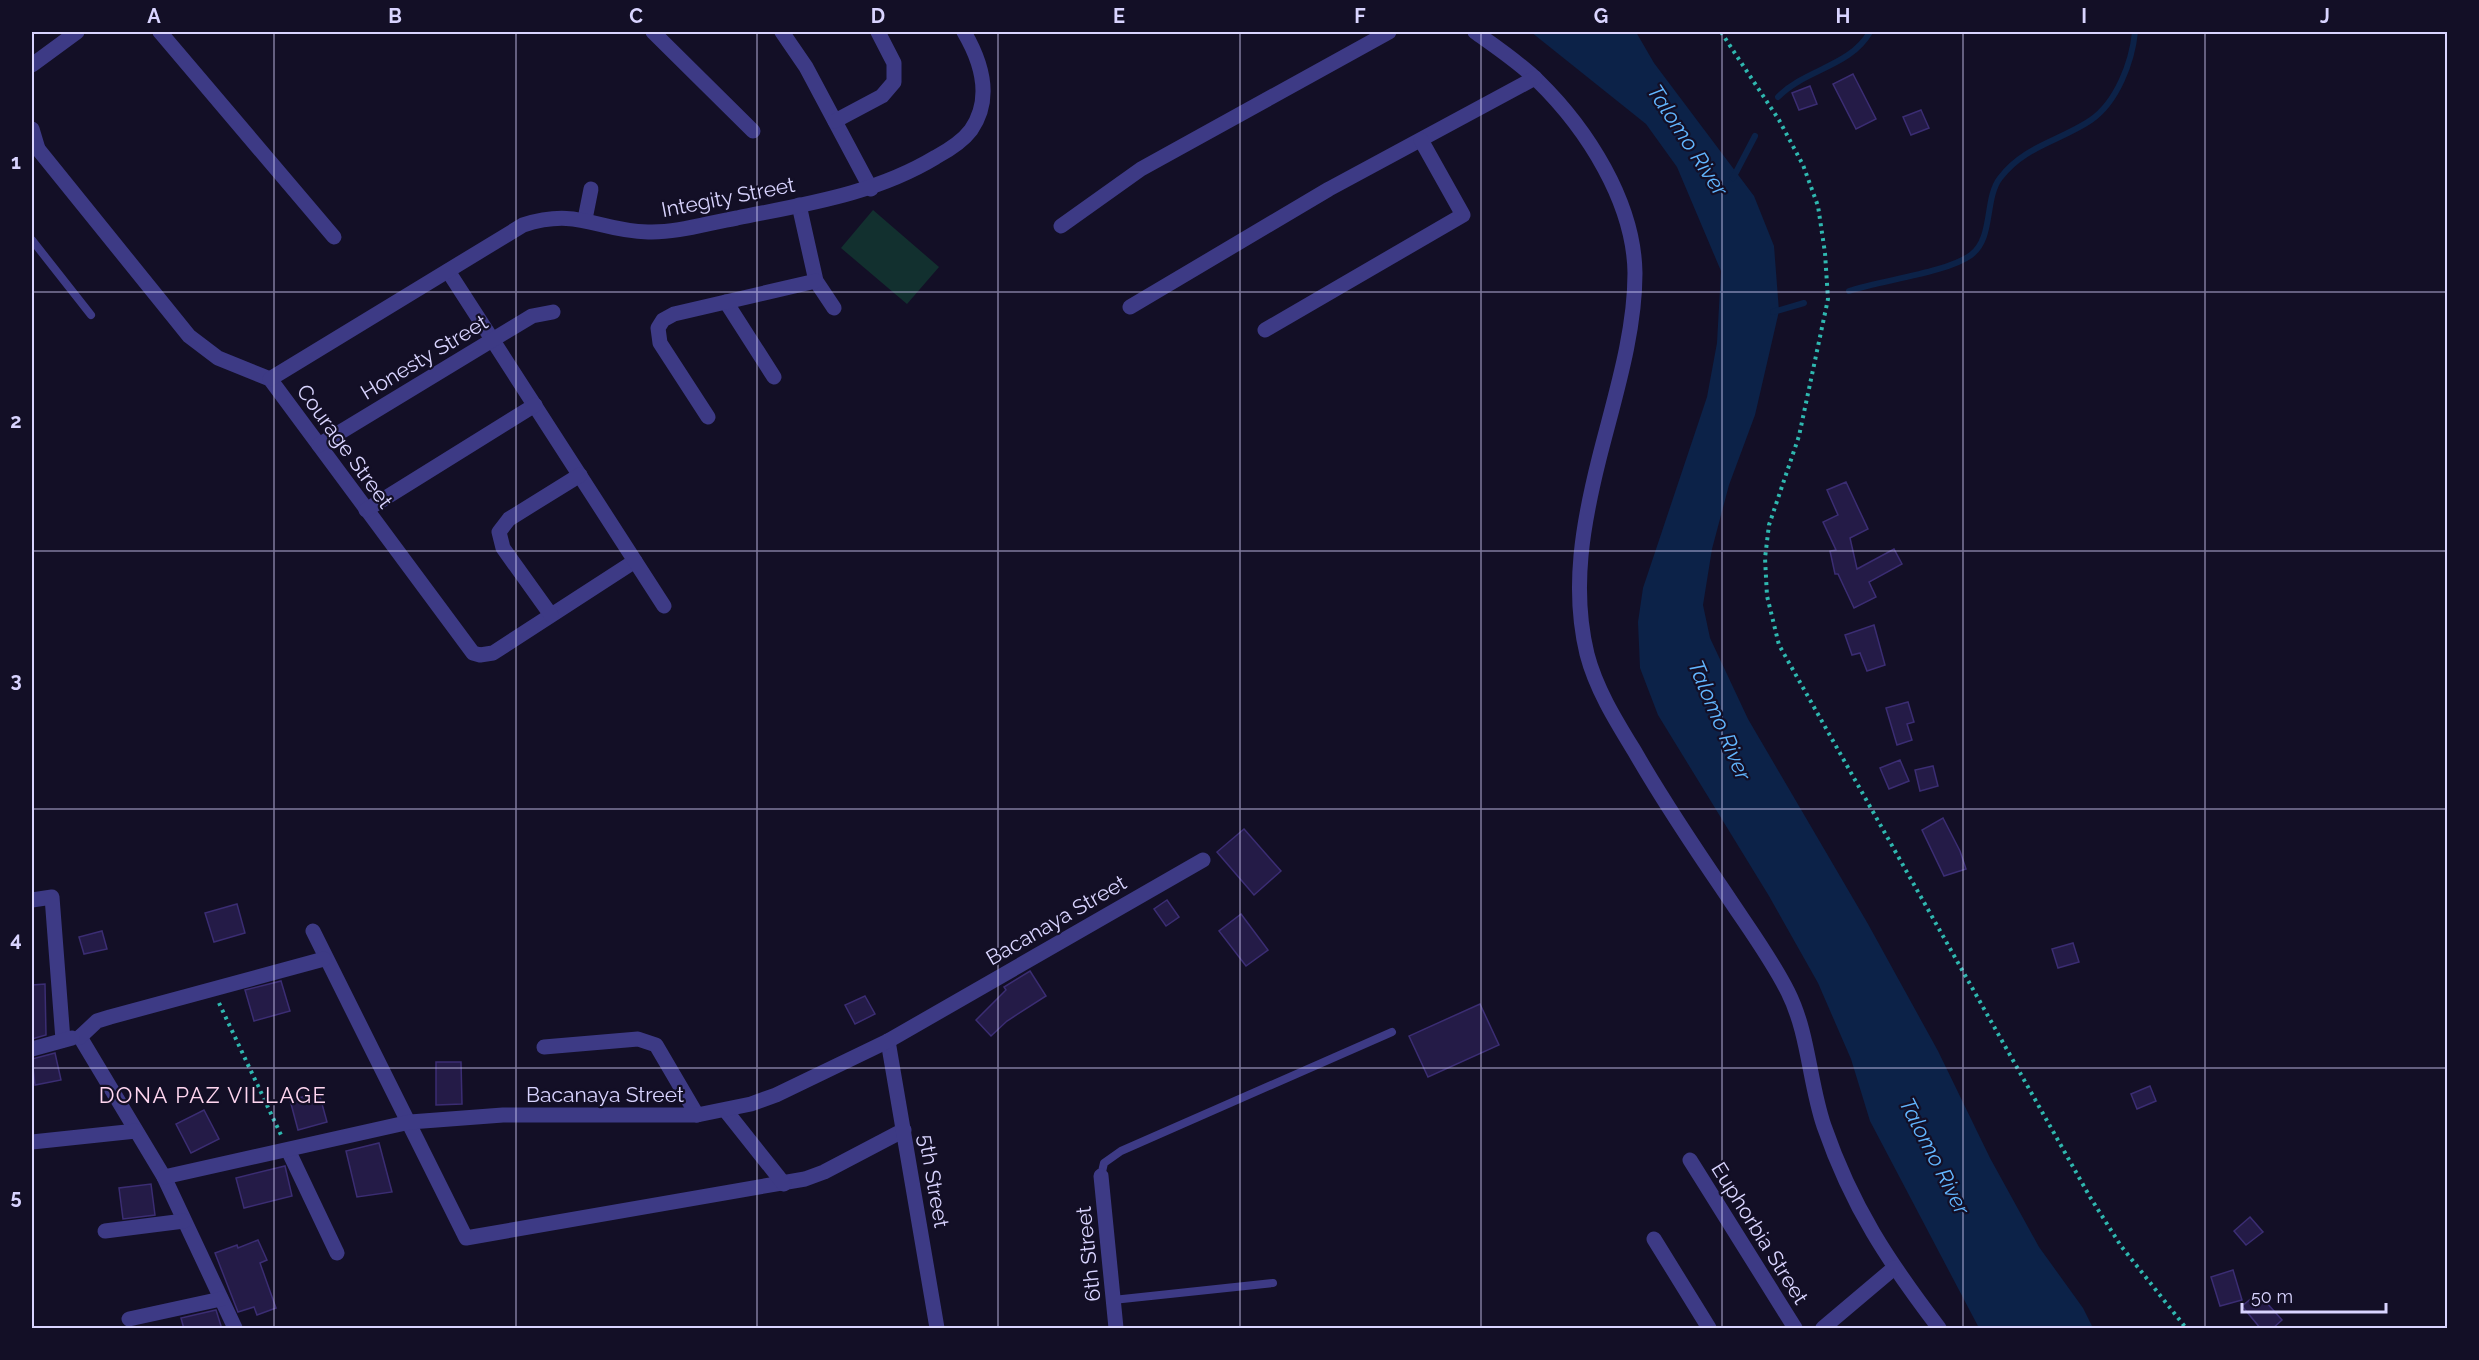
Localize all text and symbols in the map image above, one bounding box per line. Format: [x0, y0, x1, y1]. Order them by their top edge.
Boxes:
text: A [147, 4, 161, 28]
text: B [388, 4, 402, 28]
text: C [629, 4, 643, 28]
text: D [871, 4, 885, 28]
text: E [1113, 4, 1125, 28]
text: F [1354, 4, 1366, 28]
text: G [1594, 4, 1608, 28]
text: H [1836, 4, 1850, 28]
text: I [2081, 4, 2087, 28]
text: J [2320, 4, 2330, 28]
water label: Talomo River [1642, 79, 1734, 202]
text: 1 [11, 150, 21, 174]
street label: Integity Street [659, 172, 797, 222]
street label: Honesty Street [356, 309, 492, 405]
street label: Courage Street [292, 379, 398, 513]
text: 2 [10, 409, 22, 433]
water label: Talomo River [1683, 656, 1757, 785]
text: 3 [10, 668, 22, 692]
street label: Bacanaya Street [981, 870, 1131, 970]
text: 4 [10, 927, 22, 951]
district label: DONA PAZ VILLAGE [99, 1082, 327, 1108]
street label: Bacanaya Street [526, 1082, 684, 1107]
water label: Talomo River [1894, 1093, 1976, 1220]
street label: 5th Street [914, 1132, 954, 1230]
street label: Euphorbia Street [1706, 1157, 1814, 1309]
text: 5 [10, 1185, 22, 1209]
street label: 6th Street [1071, 1205, 1105, 1303]
scale bar [2242, 1276, 2386, 1314]
text: 50 m [2251, 1286, 2293, 1307]

